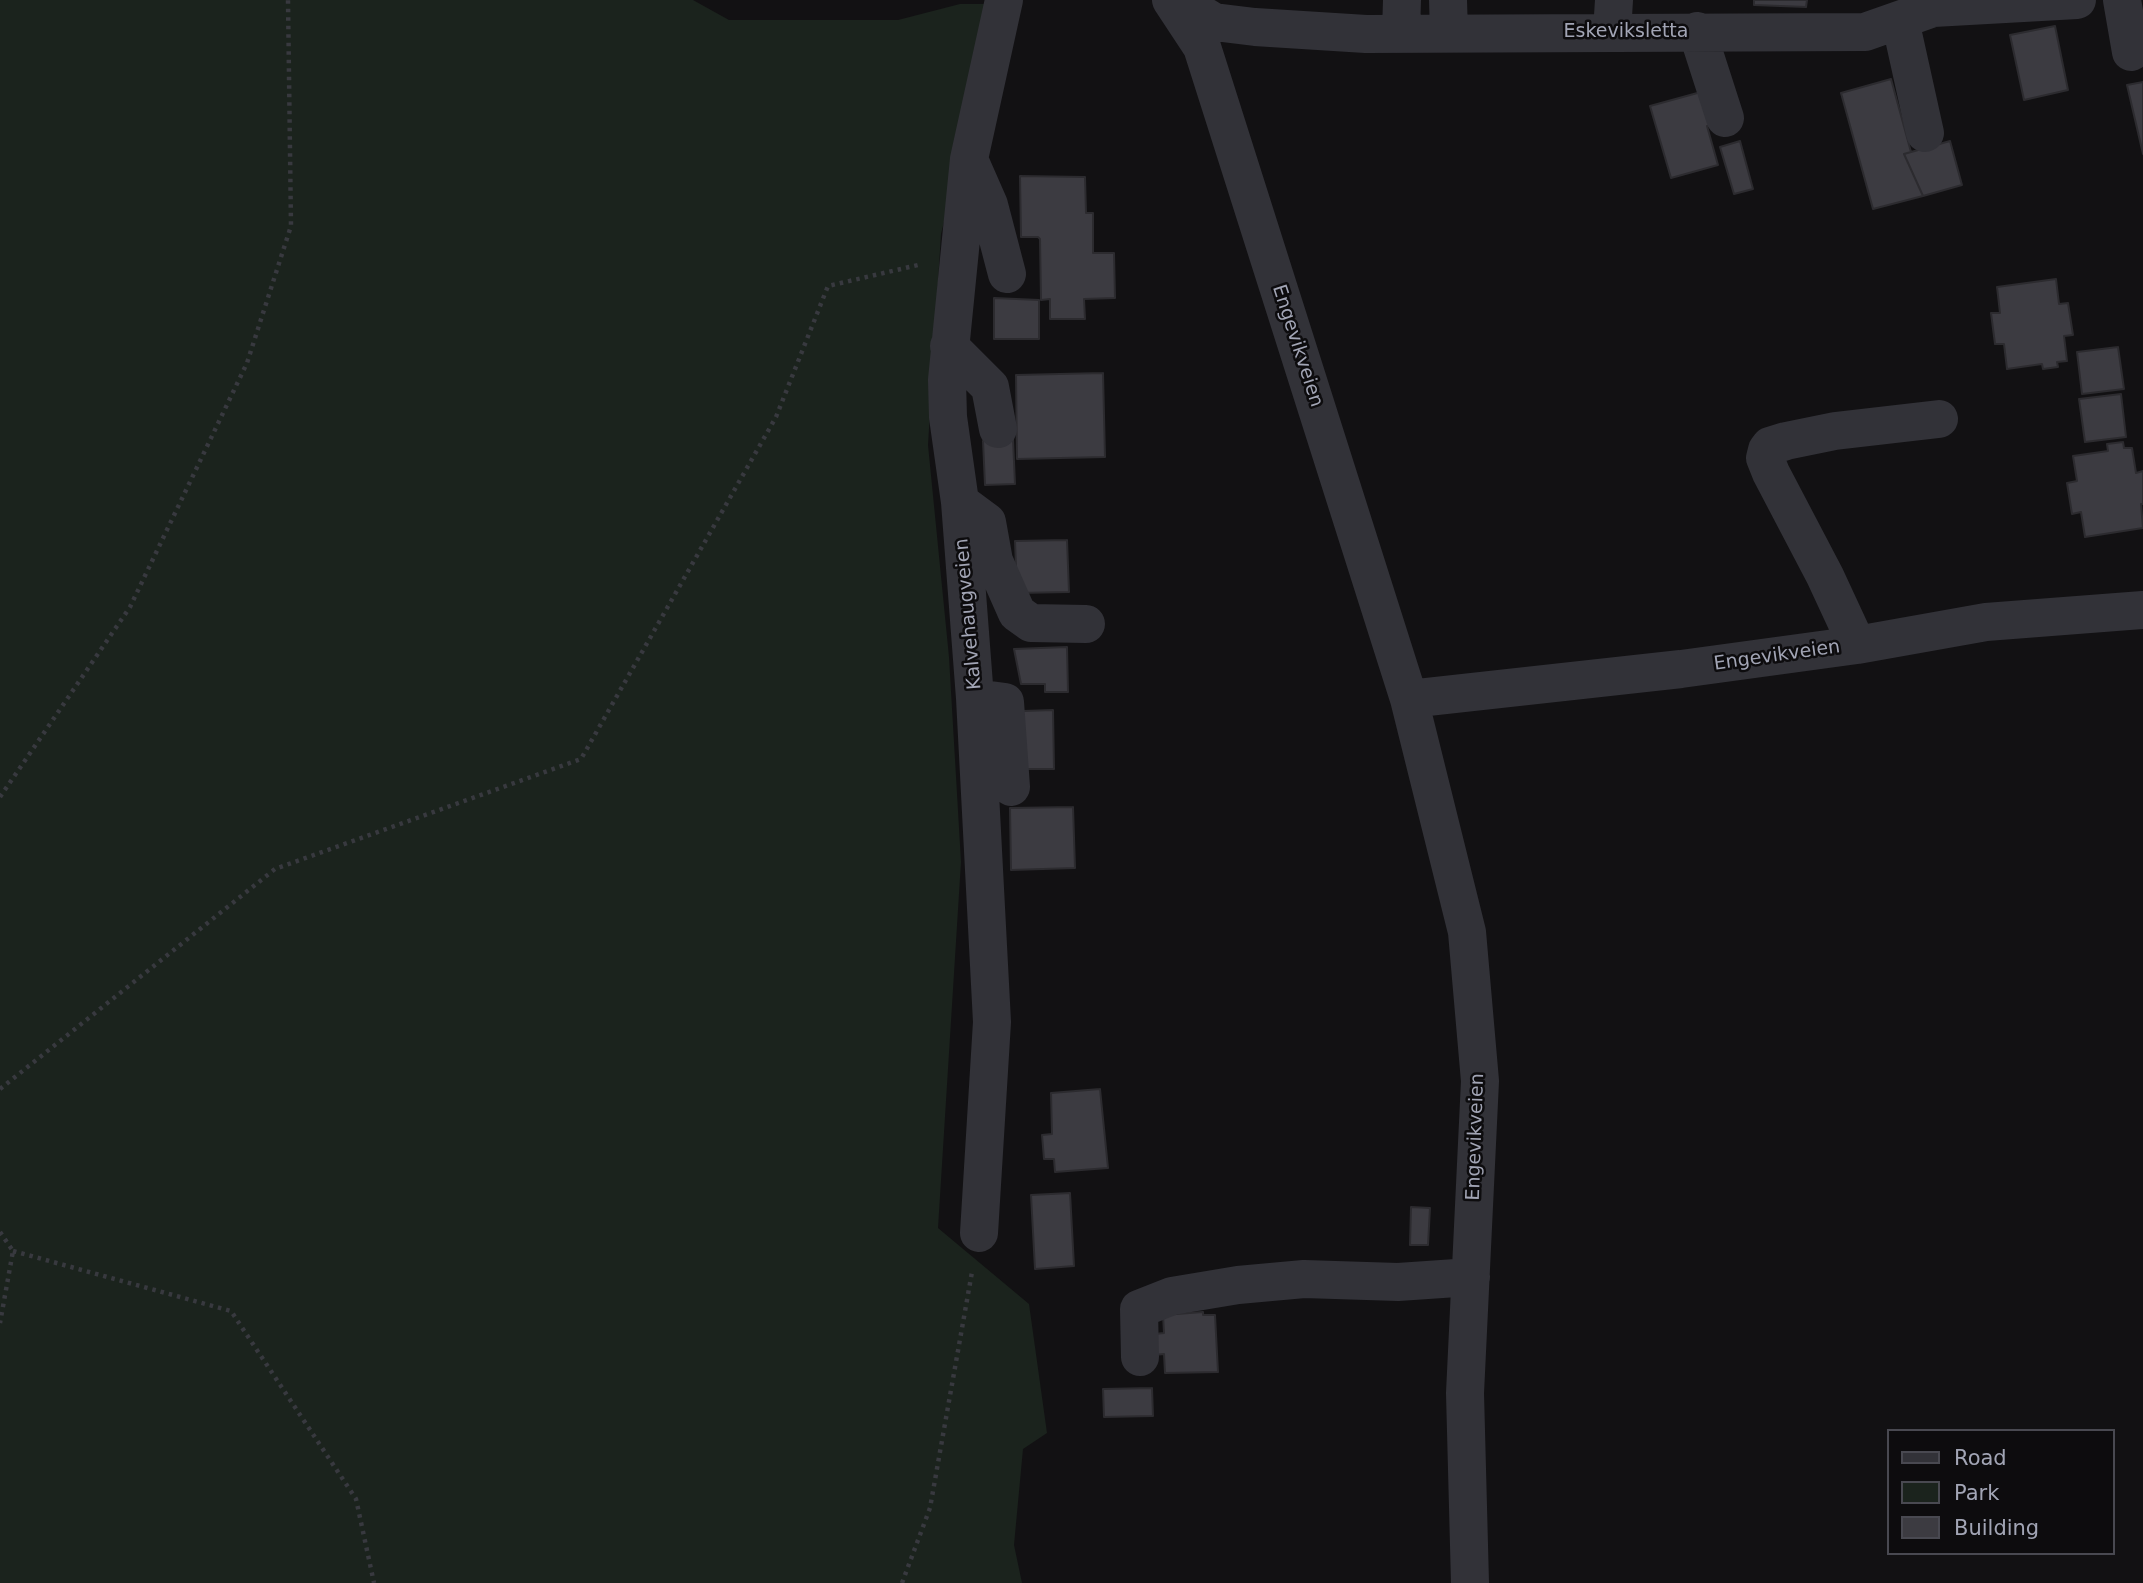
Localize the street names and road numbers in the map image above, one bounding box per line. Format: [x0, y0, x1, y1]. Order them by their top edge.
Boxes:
street label: Eskeviksletta [1564, 21, 1688, 43]
street label: Engevikveien [1266, 282, 1328, 410]
street label: Kalvehaugveien [951, 537, 987, 691]
street label: Engevikveien [1712, 636, 1842, 676]
street label: Engevikveien [1462, 1073, 1490, 1201]

